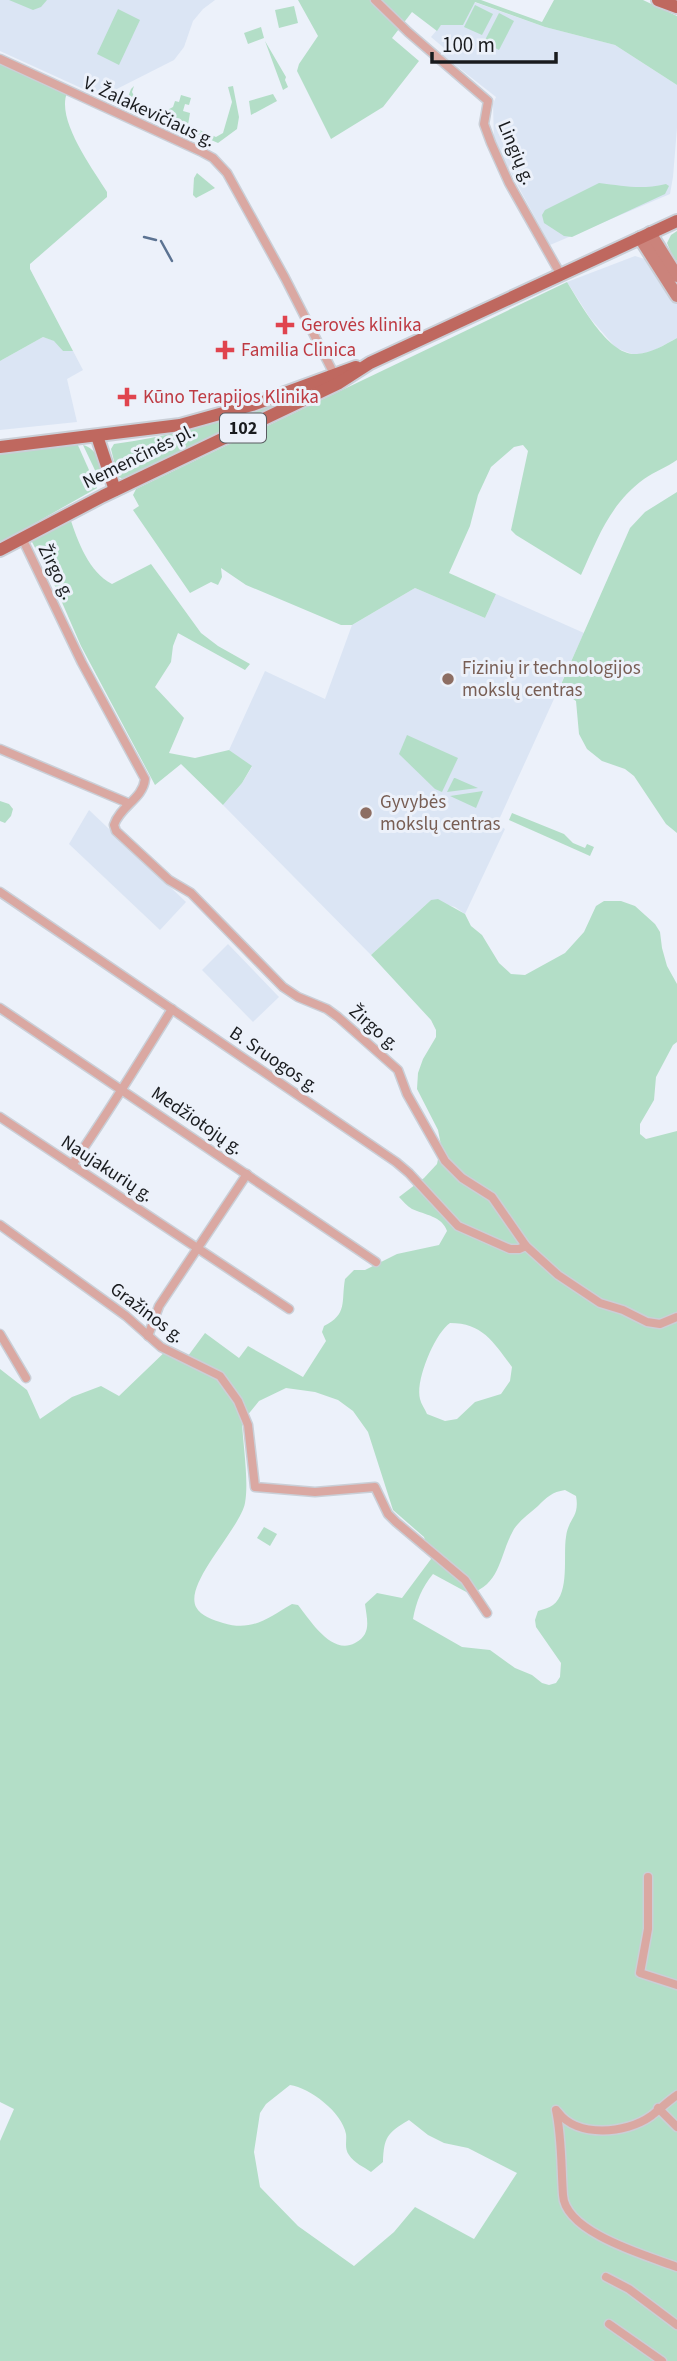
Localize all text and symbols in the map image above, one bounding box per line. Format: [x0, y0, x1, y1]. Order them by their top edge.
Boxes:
scale bar [432, 21, 556, 65]
text: 100 m [442, 30, 495, 60]
street label: V. Žalakevičiaus g. [79, 70, 219, 154]
street label: Lingių g. [490, 117, 542, 189]
place label: Gerovės klinika [301, 312, 422, 339]
marker: Gerovės klinika [275, 315, 295, 335]
place label: Familia Clinica [241, 337, 356, 364]
marker: Familia Clinica [215, 340, 235, 360]
place label: Kūno Terapijos Klinika [143, 384, 319, 411]
marker: Kūno Terapijos Klinika [117, 387, 137, 407]
road number: 102 [220, 414, 266, 442]
street label: Nemenčinės pl. [78, 418, 200, 496]
street label: Žirgo g. [31, 540, 81, 604]
place label: Fizinių ir technologijos mokslų centras [462, 655, 641, 704]
marker: Fizinių ir technologijos mokslų centras [440, 671, 456, 687]
place label: Gyvybės mokslų centras [380, 789, 501, 838]
marker: Gyvybės mokslų centras [358, 805, 374, 821]
street label: Žirgo g. [343, 998, 405, 1058]
street label: B. Sruogos g. [224, 1020, 324, 1100]
street label: Medžiotojų g. [145, 1080, 249, 1162]
street label: Naujakurių g. [55, 1129, 159, 1209]
street label: Gražinos g. [104, 1276, 190, 1350]

